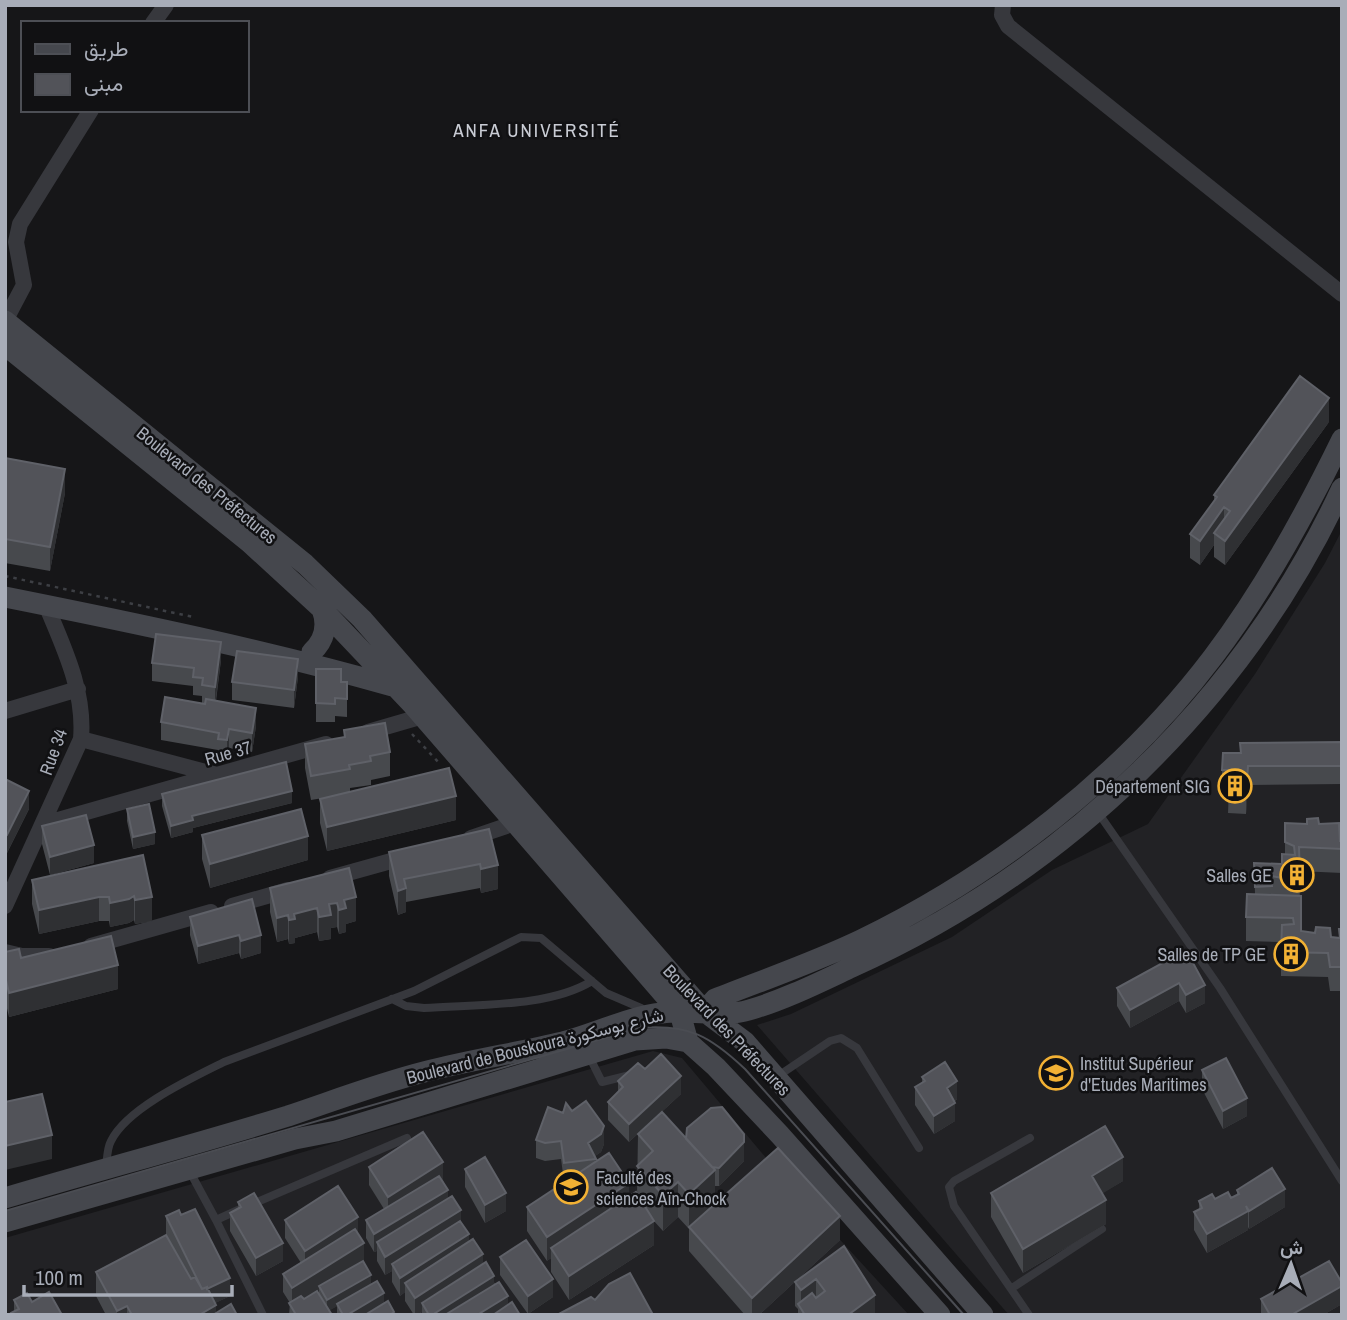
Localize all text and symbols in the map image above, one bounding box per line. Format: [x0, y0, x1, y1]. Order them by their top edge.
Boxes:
legend [21, 21, 248, 112]
text: طريق [84, 34, 129, 63]
text: مبنى [84, 69, 123, 98]
district label: ANFA UNIVERSITÉ [452, 117, 621, 143]
street label: Boulevard des Préfectures [132, 421, 282, 549]
street label: Rue 34 [33, 725, 73, 779]
street label: Rue 37 [202, 734, 254, 772]
building icon: Département SIG [1216, 767, 1254, 805]
place label: Département SIG [1095, 774, 1210, 799]
building icon: Salles GE [1278, 856, 1316, 894]
place label: Salles GE [1206, 863, 1272, 888]
building icon: Salles de TP GE [1272, 935, 1310, 973]
place label: Salles de TP GE [1157, 942, 1266, 967]
street label: Boulevard des Préfectures [658, 959, 796, 1101]
street label: Boulevard de Bouskoura شارع بوسكورة [404, 1002, 666, 1090]
place label: Institut Supérieur d'Etudes Maritimes [1080, 1051, 1207, 1097]
school or university icon: Institut Supérieur d'Etudes Maritimes [1037, 1054, 1075, 1092]
place label: Faculté des sciences Aïn-Chock [596, 1165, 727, 1211]
school or university icon: Faculté des sciences Aïn-Chock [552, 1168, 590, 1206]
north arrow [1256, 1229, 1326, 1299]
text: ش [1280, 1234, 1304, 1260]
scale bar [24, 1254, 233, 1298]
text: 100 m [35, 1263, 83, 1292]

